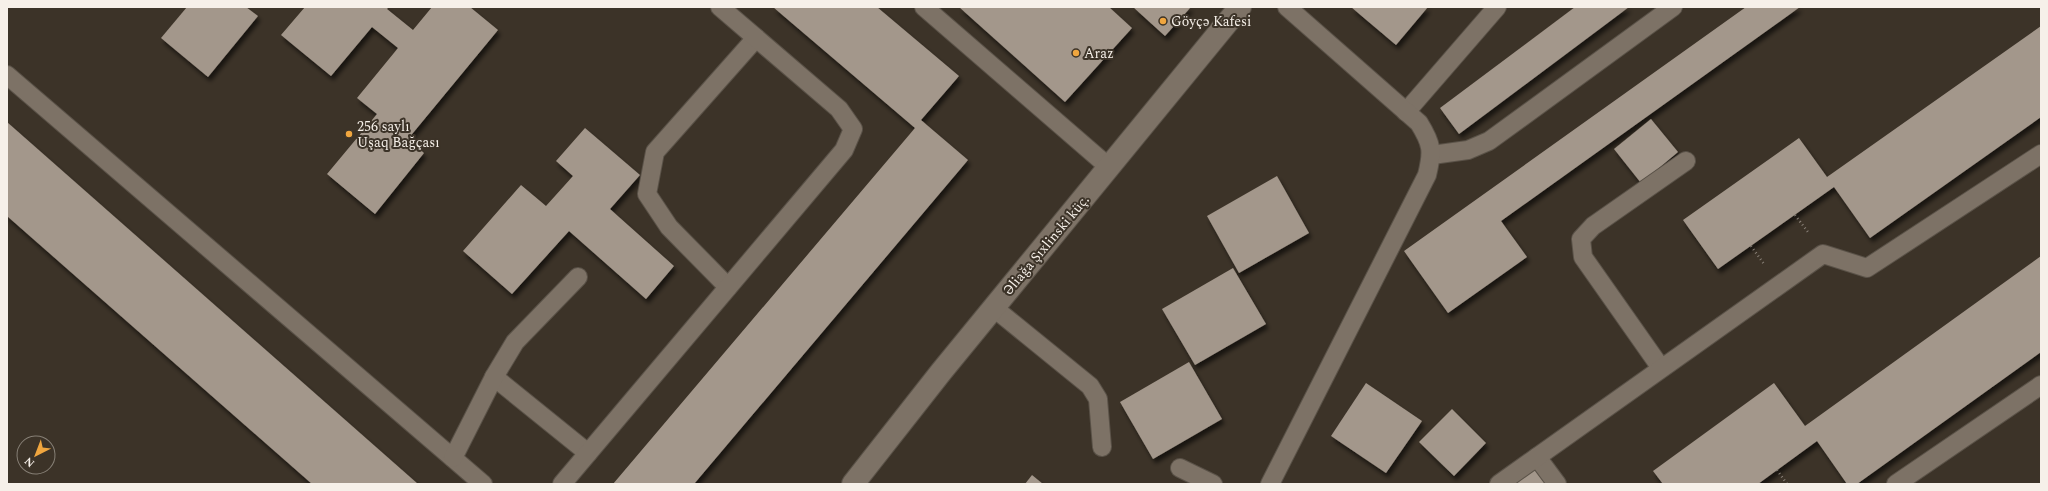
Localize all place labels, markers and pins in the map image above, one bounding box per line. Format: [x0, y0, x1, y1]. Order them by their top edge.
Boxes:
place label: Göyçə Kafesi [1171, 11, 1252, 32]
marker: Göyçə Kafesi [1158, 16, 1168, 26]
place label: Araz [1084, 43, 1114, 64]
marker: Araz [1071, 48, 1081, 58]
place label: 256 saylı Uşaq Bağçası [357, 116, 440, 153]
marker: 256 saylı Uşaq Bağçası [344, 129, 354, 139]

